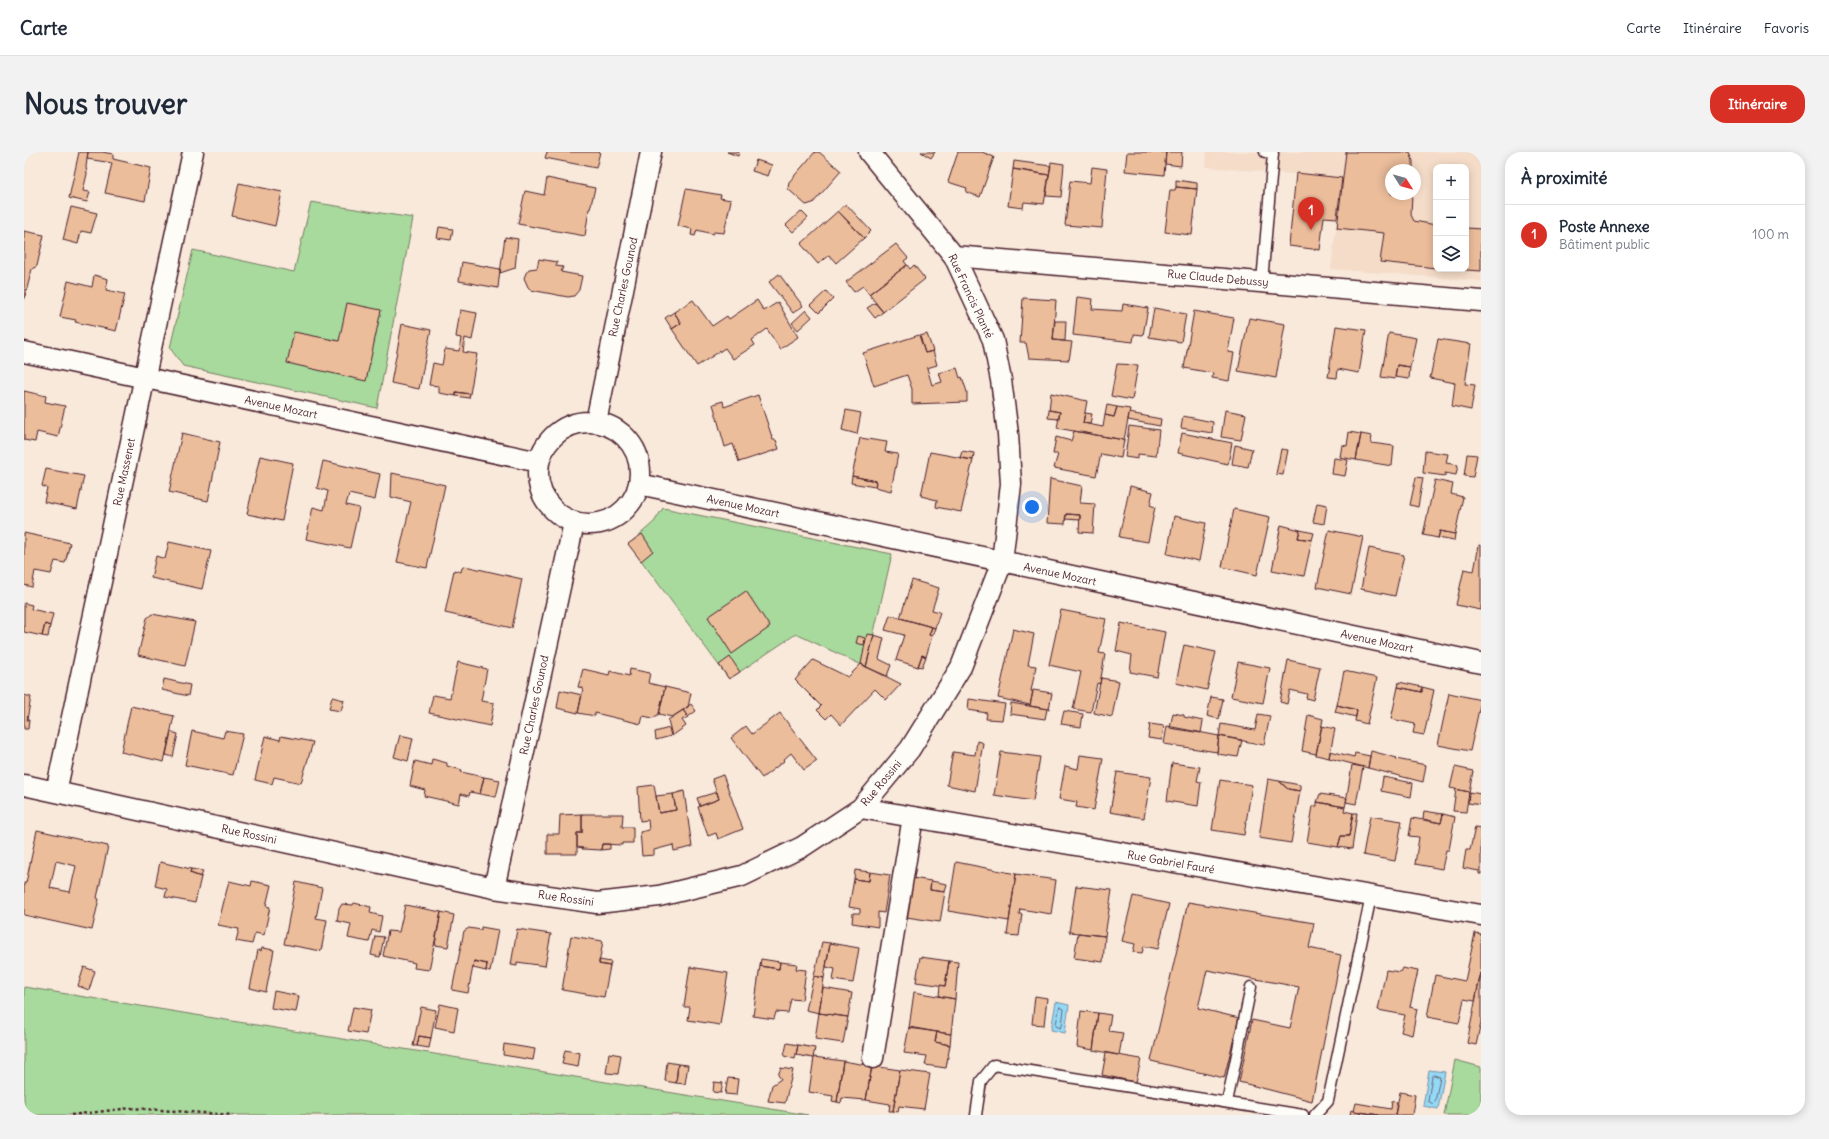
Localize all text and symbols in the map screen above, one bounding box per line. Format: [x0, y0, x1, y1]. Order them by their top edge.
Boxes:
text: Carte [20, 16, 67, 40]
text: Carte [1626, 19, 1661, 37]
text: Itinéraire [1683, 19, 1742, 37]
text: Favoris [1764, 19, 1809, 37]
button: Itinéraire [1710, 85, 1805, 123]
text: Nous trouver [24, 86, 187, 122]
north arrow [1385, 164, 1421, 200]
map controls [1433, 164, 1469, 272]
button: + [1433, 164, 1469, 200]
text: À proximité [1521, 167, 1607, 189]
pin: 1 [1298, 197, 1324, 230]
button: − [1433, 200, 1469, 236]
text: Poste Annexe [1559, 217, 1650, 236]
text: 1 [1531, 226, 1537, 243]
text: 100 m [1752, 226, 1789, 243]
street label: Rue Charles Gounod [606, 235, 641, 338]
button: layers [1433, 236, 1469, 272]
text: Bâtiment public [1559, 236, 1650, 253]
street label: Rue Francis Planté [945, 252, 997, 340]
street label: Rue Claude Debussy [1167, 267, 1269, 289]
street label: Avenue Mozart [243, 392, 319, 422]
street label: Rue Massenet [110, 437, 138, 507]
street label: Avenue Mozart [705, 491, 781, 521]
your location [1022, 497, 1042, 517]
street label: Avenue Mozart [1022, 559, 1098, 589]
street label: Avenue Mozart [1339, 626, 1415, 656]
street label: Rue Charles Gounod [517, 653, 552, 756]
street label: Rue Rossini [858, 757, 904, 809]
street label: Rue Rossini [220, 821, 278, 847]
street label: Rue Gabriel Fauré [1126, 847, 1216, 877]
street label: Rue Rossini [537, 887, 595, 909]

